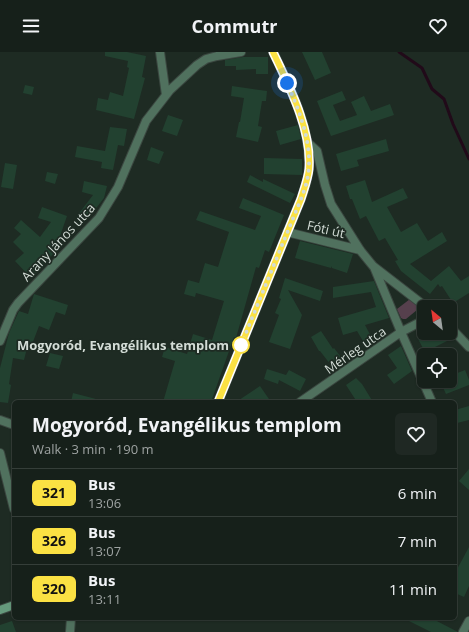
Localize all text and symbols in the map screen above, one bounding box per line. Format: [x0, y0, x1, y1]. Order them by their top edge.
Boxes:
text: Commutr [192, 14, 277, 38]
icon: menu [20, 15, 42, 37]
icon: heart [427, 15, 449, 37]
your location [277, 73, 297, 93]
street label: Arany János utca [17, 199, 99, 285]
street label: Fóti út [305, 216, 347, 242]
north arrow [417, 300, 457, 340]
map controls [417, 300, 457, 388]
street label: Mérleg utca [321, 322, 389, 378]
place label: Mogyoród, Evangélikus templom [17, 336, 229, 354]
marker: Mogyoród, Evangélikus templom [232, 336, 250, 354]
button: locate [417, 348, 457, 388]
text: Mogyoród, Evangélikus templom [32, 412, 342, 438]
button: heart [395, 413, 437, 455]
text: Walk · 3 min · 190 m [32, 440, 154, 458]
text: Bus [88, 474, 115, 494]
text: 321 [42, 483, 66, 502]
text: 6 min [398, 483, 437, 503]
text: 13:06 [88, 494, 121, 512]
text: Bus [88, 522, 115, 542]
text: 326 [42, 531, 66, 550]
text: 7 min [398, 531, 437, 551]
text: 13:07 [88, 542, 121, 560]
text: Bus [88, 570, 115, 590]
text: 320 [42, 579, 66, 598]
text: 11 min [389, 579, 437, 599]
text: 13:11 [88, 590, 121, 608]

